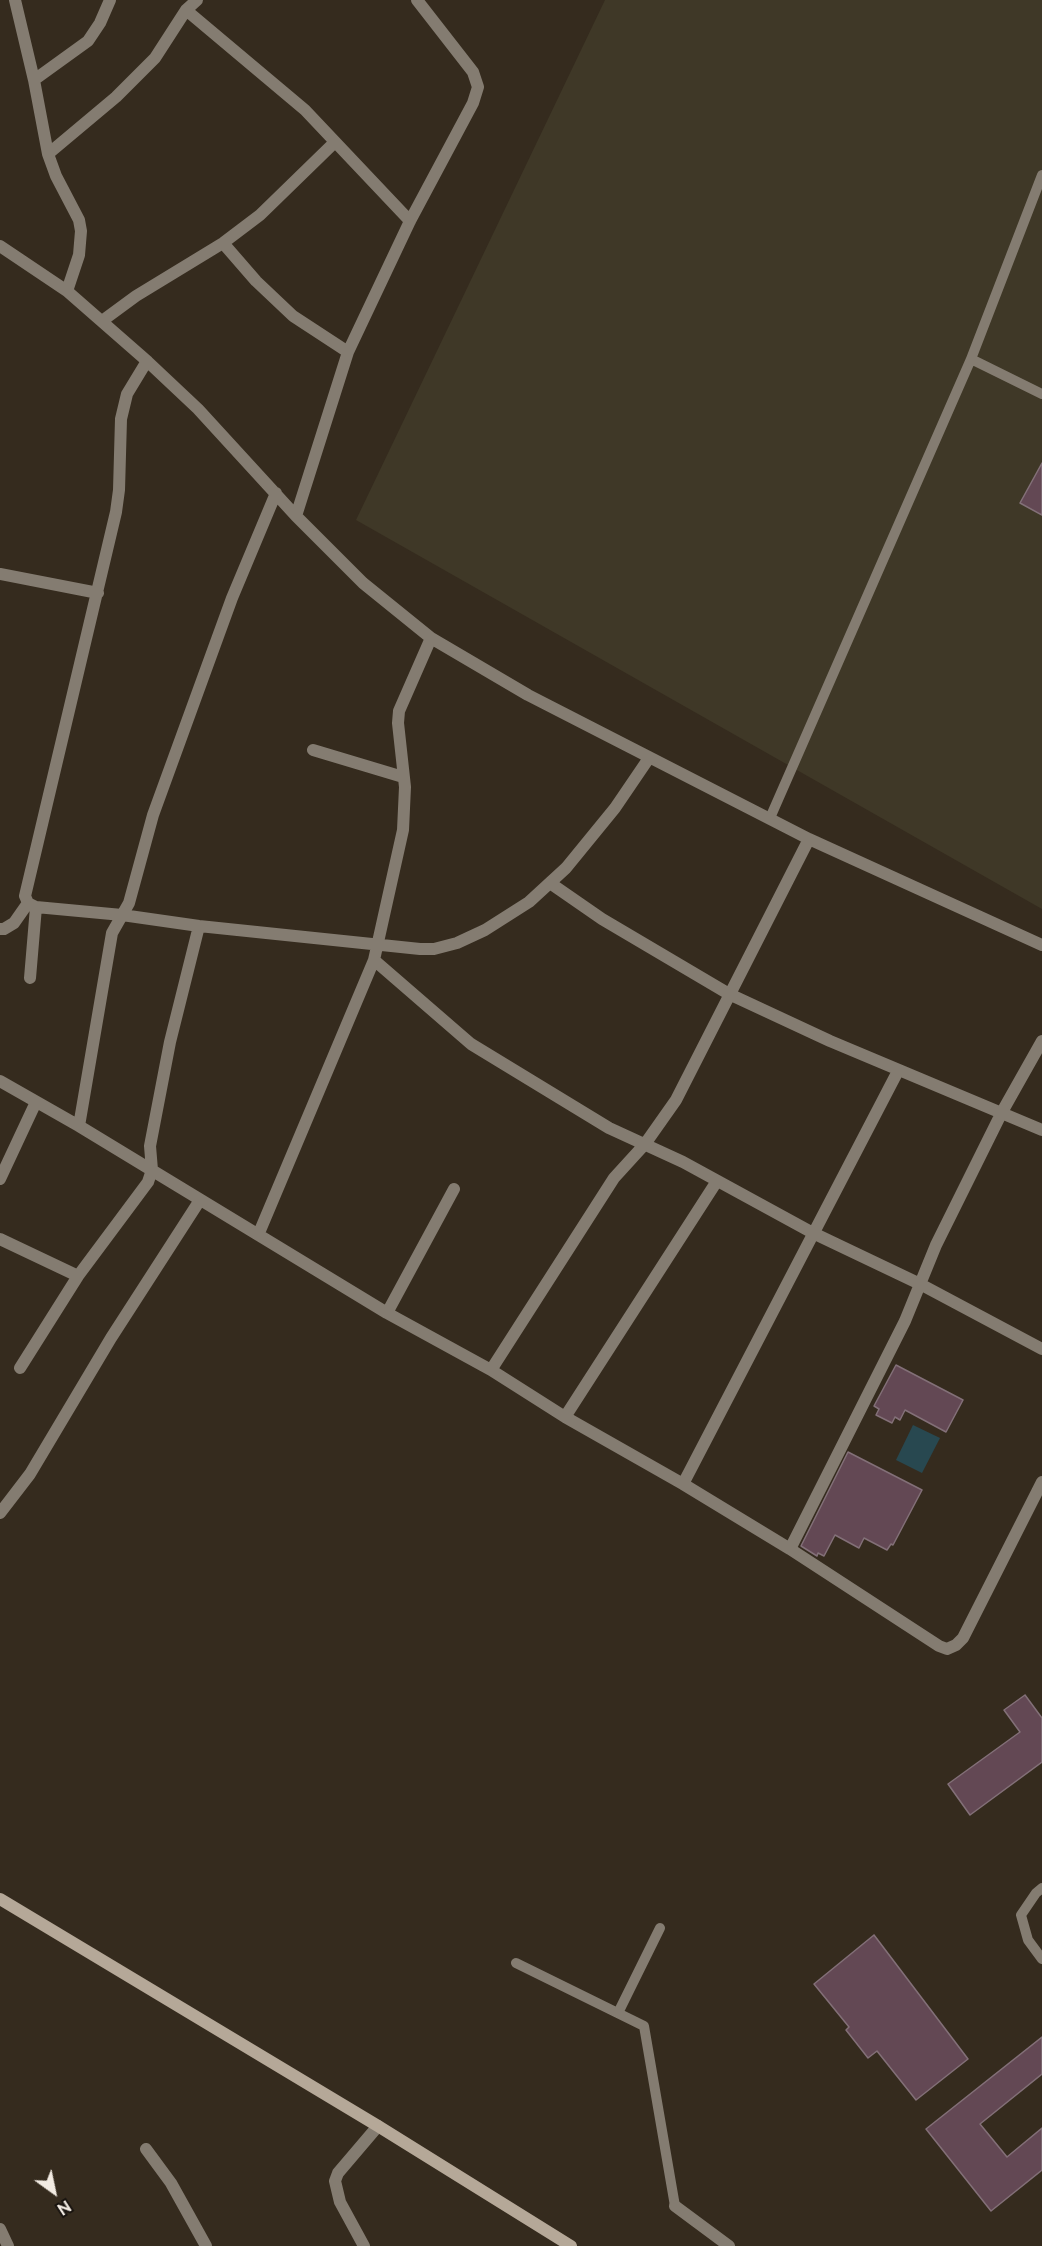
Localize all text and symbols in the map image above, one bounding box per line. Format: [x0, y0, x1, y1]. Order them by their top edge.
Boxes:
north arrow [24, 2162, 84, 2222]
text: N [54, 2196, 74, 2219]

